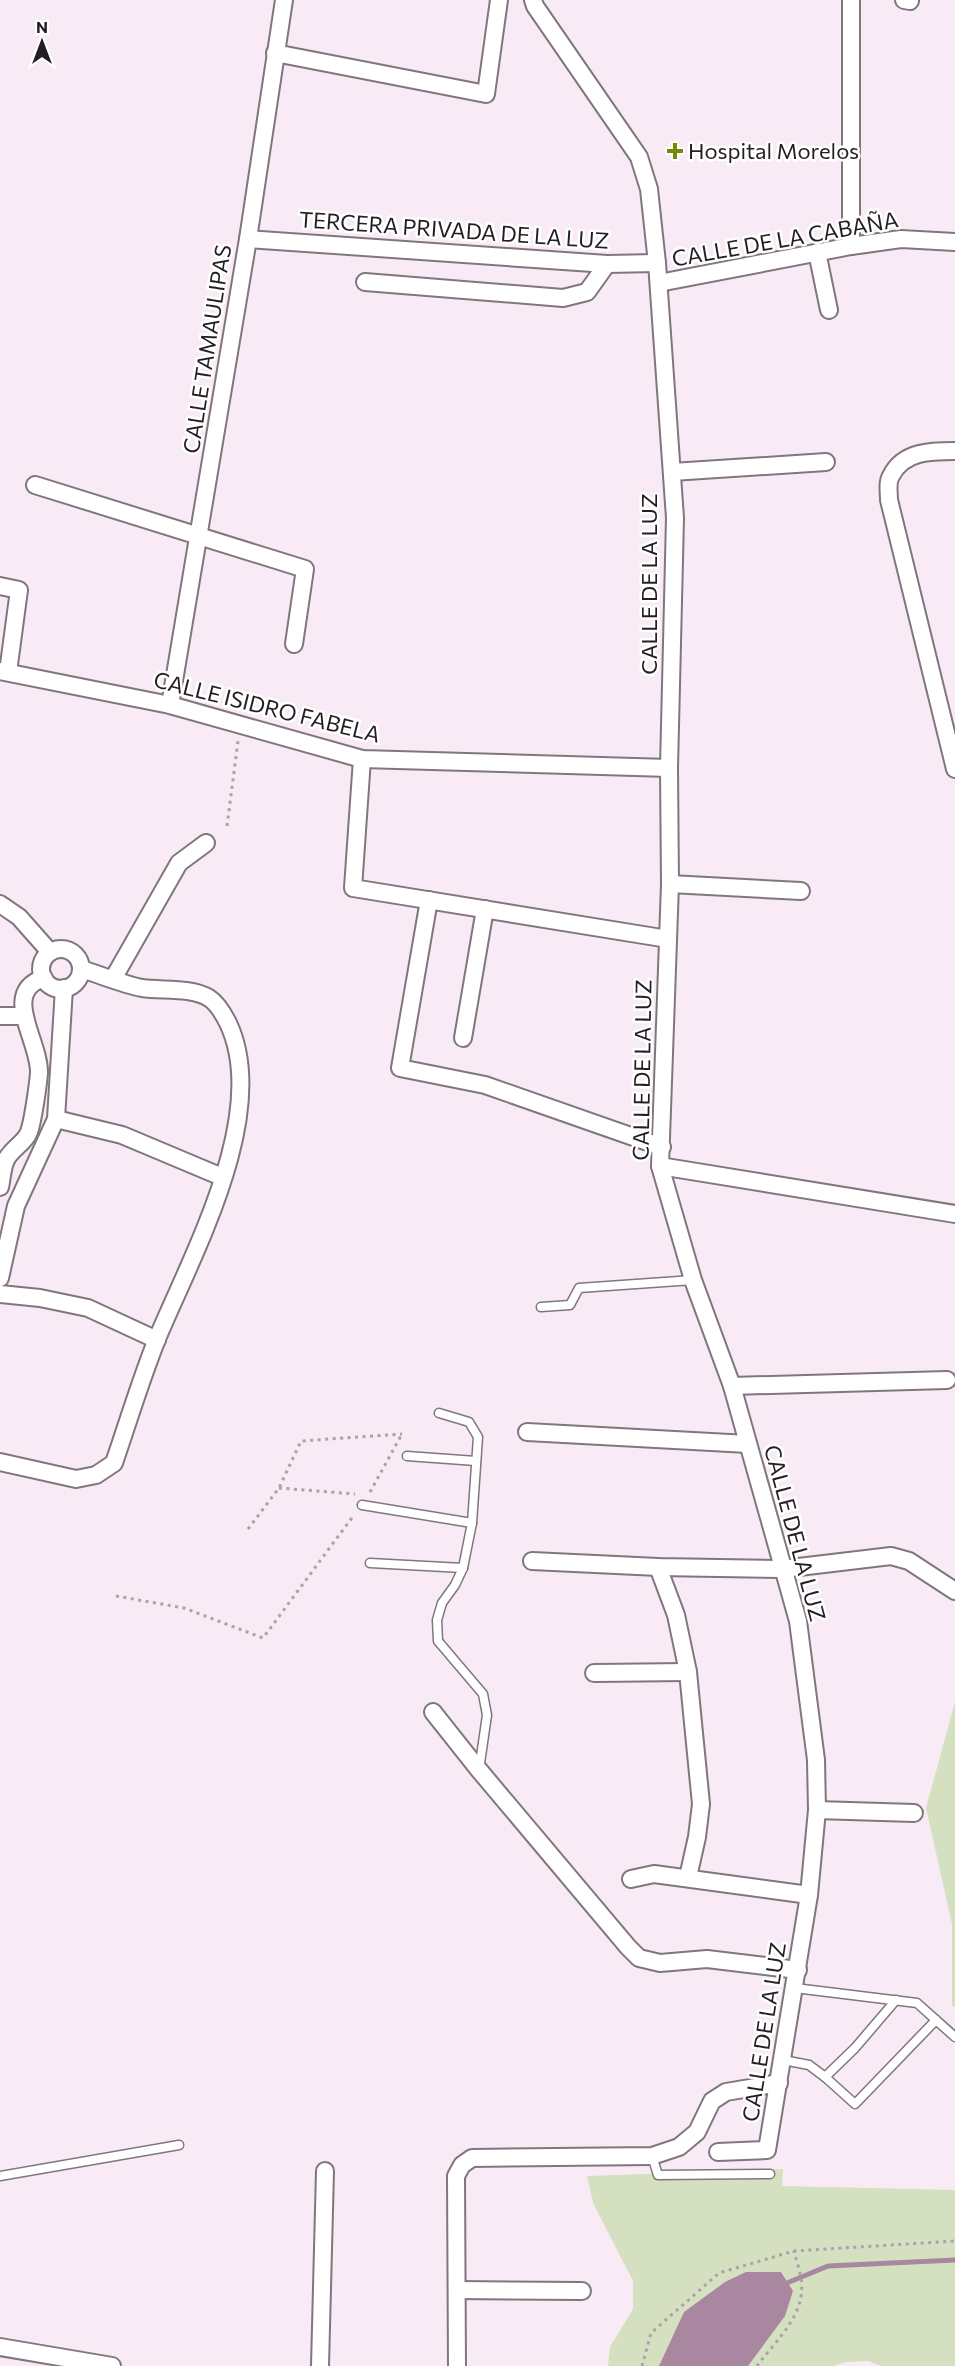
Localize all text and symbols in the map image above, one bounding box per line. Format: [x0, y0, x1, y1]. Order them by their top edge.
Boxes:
north arrow [12, 12, 72, 72]
text: N [36, 17, 48, 36]
place label: Hospital Morelos [688, 137, 859, 164]
marker: Hospital Morelos [666, 142, 684, 160]
street label: TERCERA PRIVADA DE LA LUZ [298, 205, 610, 254]
street label: CALLE DE LA CABAÑA [670, 205, 900, 272]
street label: CALLE TAMAULIPAS [177, 242, 236, 455]
street label: CALLE DE LA LUZ [635, 493, 662, 675]
street label: CALLE ISIDRO FABELA [151, 665, 383, 748]
street label: CALLE DE LA LUZ [626, 979, 657, 1161]
street label: CALLE DE LA LUZ [759, 1442, 832, 1624]
street label: CALLE DE LA LUZ [736, 1940, 791, 2124]

